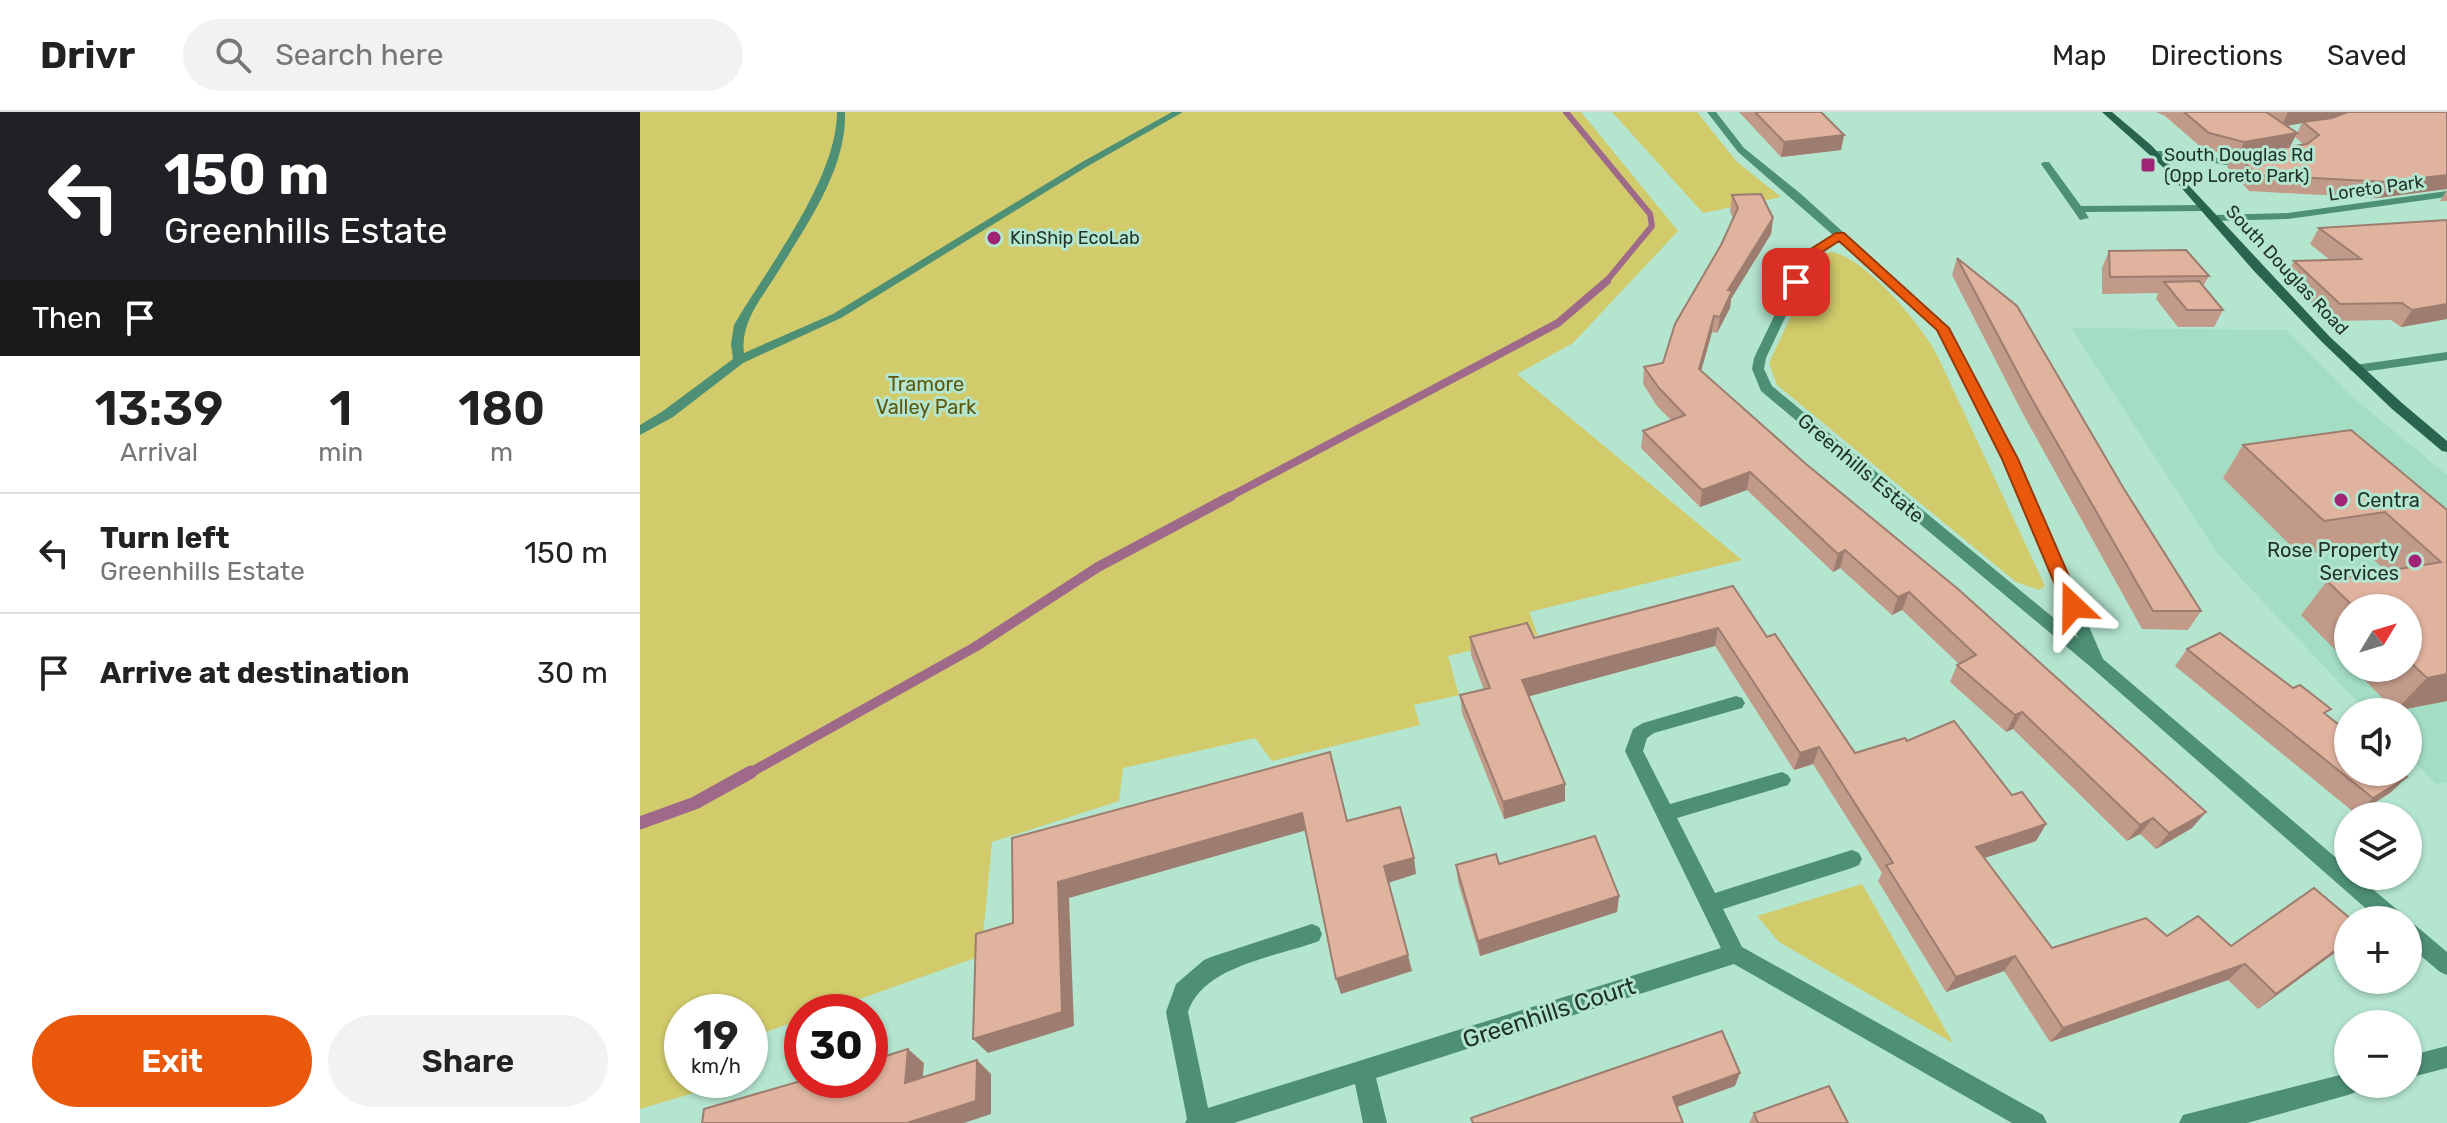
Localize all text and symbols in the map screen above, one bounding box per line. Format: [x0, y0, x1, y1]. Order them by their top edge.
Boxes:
search box [183, 19, 743, 91]
text: Drivr [40, 32, 135, 78]
icon: search [211, 33, 255, 77]
text: Search here [275, 37, 444, 73]
text: Map [2052, 39, 2106, 72]
text: Directions [2150, 39, 2283, 72]
text: Saved [2327, 39, 2407, 72]
text: 150 m [164, 142, 329, 208]
icon: left [32, 144, 136, 248]
place label: South Douglas Rd (Opp Loreto Park) [2164, 144, 2313, 187]
marker: South Douglas Rd (Opp Loreto Park) [2139, 156, 2157, 174]
street label: Loreto Park [2327, 170, 2426, 206]
street label: South Douglas Road [2221, 200, 2353, 340]
text: Greenhills Estate [164, 209, 447, 252]
place label: KinShip EcoLab [1010, 227, 1140, 249]
marker: KinShip EcoLab [985, 229, 1003, 247]
pin [1762, 248, 1830, 316]
icon: arrive [1774, 260, 1818, 304]
icon: arrive [118, 296, 162, 340]
text: Then [32, 300, 102, 336]
park label: Tramore Valley Park [876, 372, 977, 419]
text: 13:39 [95, 380, 223, 437]
text: 1 [329, 380, 352, 437]
text: 180 [458, 380, 545, 437]
street label: Greenhills Estate [1793, 408, 1929, 528]
text: Arrival [120, 437, 198, 468]
text: min [318, 437, 363, 468]
text: m [490, 437, 513, 468]
place label: Centra [2357, 488, 2420, 512]
marker: Centra [2332, 491, 2350, 509]
text: Turn left [100, 520, 230, 556]
icon: left [32, 531, 76, 575]
text: 150 m [524, 535, 608, 571]
place label: Rose Property Services [2267, 538, 2399, 585]
marker: Rose Property Services [2406, 552, 2424, 570]
text: Greenhills Estate [100, 556, 305, 587]
position arrow [2031, 564, 2115, 648]
north arrow [2334, 594, 2422, 682]
map controls [2334, 594, 2422, 1098]
icon: arrive [32, 651, 76, 695]
text: Arrive at destination [100, 655, 410, 691]
text: 30 m [537, 655, 608, 691]
button: sound [2334, 698, 2422, 786]
button: layers [2334, 802, 2422, 890]
button: + [2334, 906, 2422, 994]
street label: Greenhills Court [1459, 972, 1639, 1054]
speed limit sign: 30 [784, 994, 888, 1098]
button: − [2334, 1010, 2422, 1098]
text: 19 [693, 1012, 739, 1059]
button: Exit [32, 1015, 312, 1107]
button: Share [328, 1015, 608, 1107]
text: km/h [691, 1054, 741, 1078]

